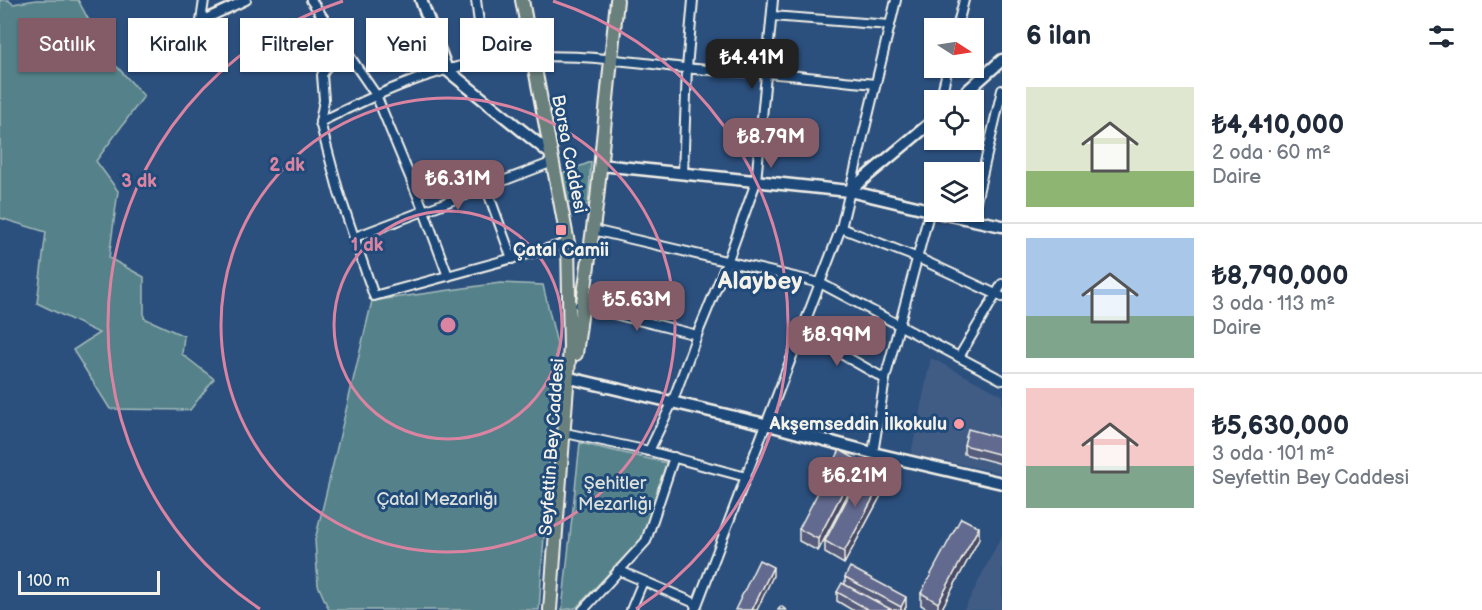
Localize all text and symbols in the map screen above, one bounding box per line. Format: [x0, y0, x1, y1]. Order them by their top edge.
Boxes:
chip: Satılık [18, 18, 116, 72]
chip: Kiralık [128, 18, 228, 72]
chip: Filtreler [240, 18, 354, 72]
chip: Yeni [366, 18, 448, 72]
chip: Daire [460, 18, 554, 72]
north arrow [924, 18, 984, 78]
map controls [924, 18, 984, 222]
icon: filters [1425, 20, 1458, 53]
text: 6 ilan [1026, 21, 1091, 52]
pin: ₺4.41M [703, 39, 801, 90]
text: ₺4.41M [720, 46, 784, 70]
button: locate [924, 90, 984, 150]
street label: Borsa Caddesi [547, 93, 591, 215]
text: ₺4,410,000 [1212, 110, 1344, 141]
icon: home [1074, 111, 1146, 183]
pin: ₺8.79M [722, 118, 820, 169]
text: ₺8.79M [737, 125, 805, 149]
text: 2 oda · 60 m² [1212, 141, 1331, 165]
text: 2 dk [269, 155, 305, 176]
pin: ₺6.31M [409, 160, 507, 211]
button: layers [924, 162, 984, 222]
text: Daire [1212, 165, 1261, 189]
text: ₺6.31M [425, 167, 491, 191]
text: 3 dk [121, 171, 157, 192]
marker: Çatal Camii [554, 223, 568, 237]
text: 1 dk [351, 235, 384, 256]
place label: Çatal Camii [513, 240, 609, 261]
text: ₺8,790,000 [1212, 261, 1348, 292]
icon: home [1074, 262, 1146, 334]
district label: Alaybey [717, 267, 802, 296]
pin: ₺5.63M [588, 281, 686, 332]
text: ₺5.63M [603, 288, 671, 312]
text: 3 oda · 113 m² [1212, 292, 1335, 316]
centre of rings [438, 315, 458, 335]
pin: ₺8.99M [788, 316, 886, 367]
text: Daire [1212, 316, 1261, 340]
text: ₺8.99M [803, 323, 871, 347]
street label: Seyfettin Bey Caddesi [535, 358, 569, 536]
place label: Akşemseddin İlkokulu [768, 411, 947, 435]
text: ₺5,630,000 [1212, 411, 1349, 442]
icon: home [1074, 412, 1146, 484]
marker: Akşemseddin İlkokulu [952, 417, 966, 431]
text: 3 oda · 101 m² [1212, 442, 1335, 466]
pin: ₺6.21M [806, 457, 904, 508]
text: ₺6.21M [822, 464, 888, 488]
text: Seyfettin Bey Caddesi [1212, 466, 1409, 490]
park label: Şehitler Mezarlığı [578, 473, 652, 515]
park label: Çatal Mezarlığı [376, 489, 498, 510]
scale bar [18, 568, 160, 596]
text: 100 m [27, 572, 70, 591]

